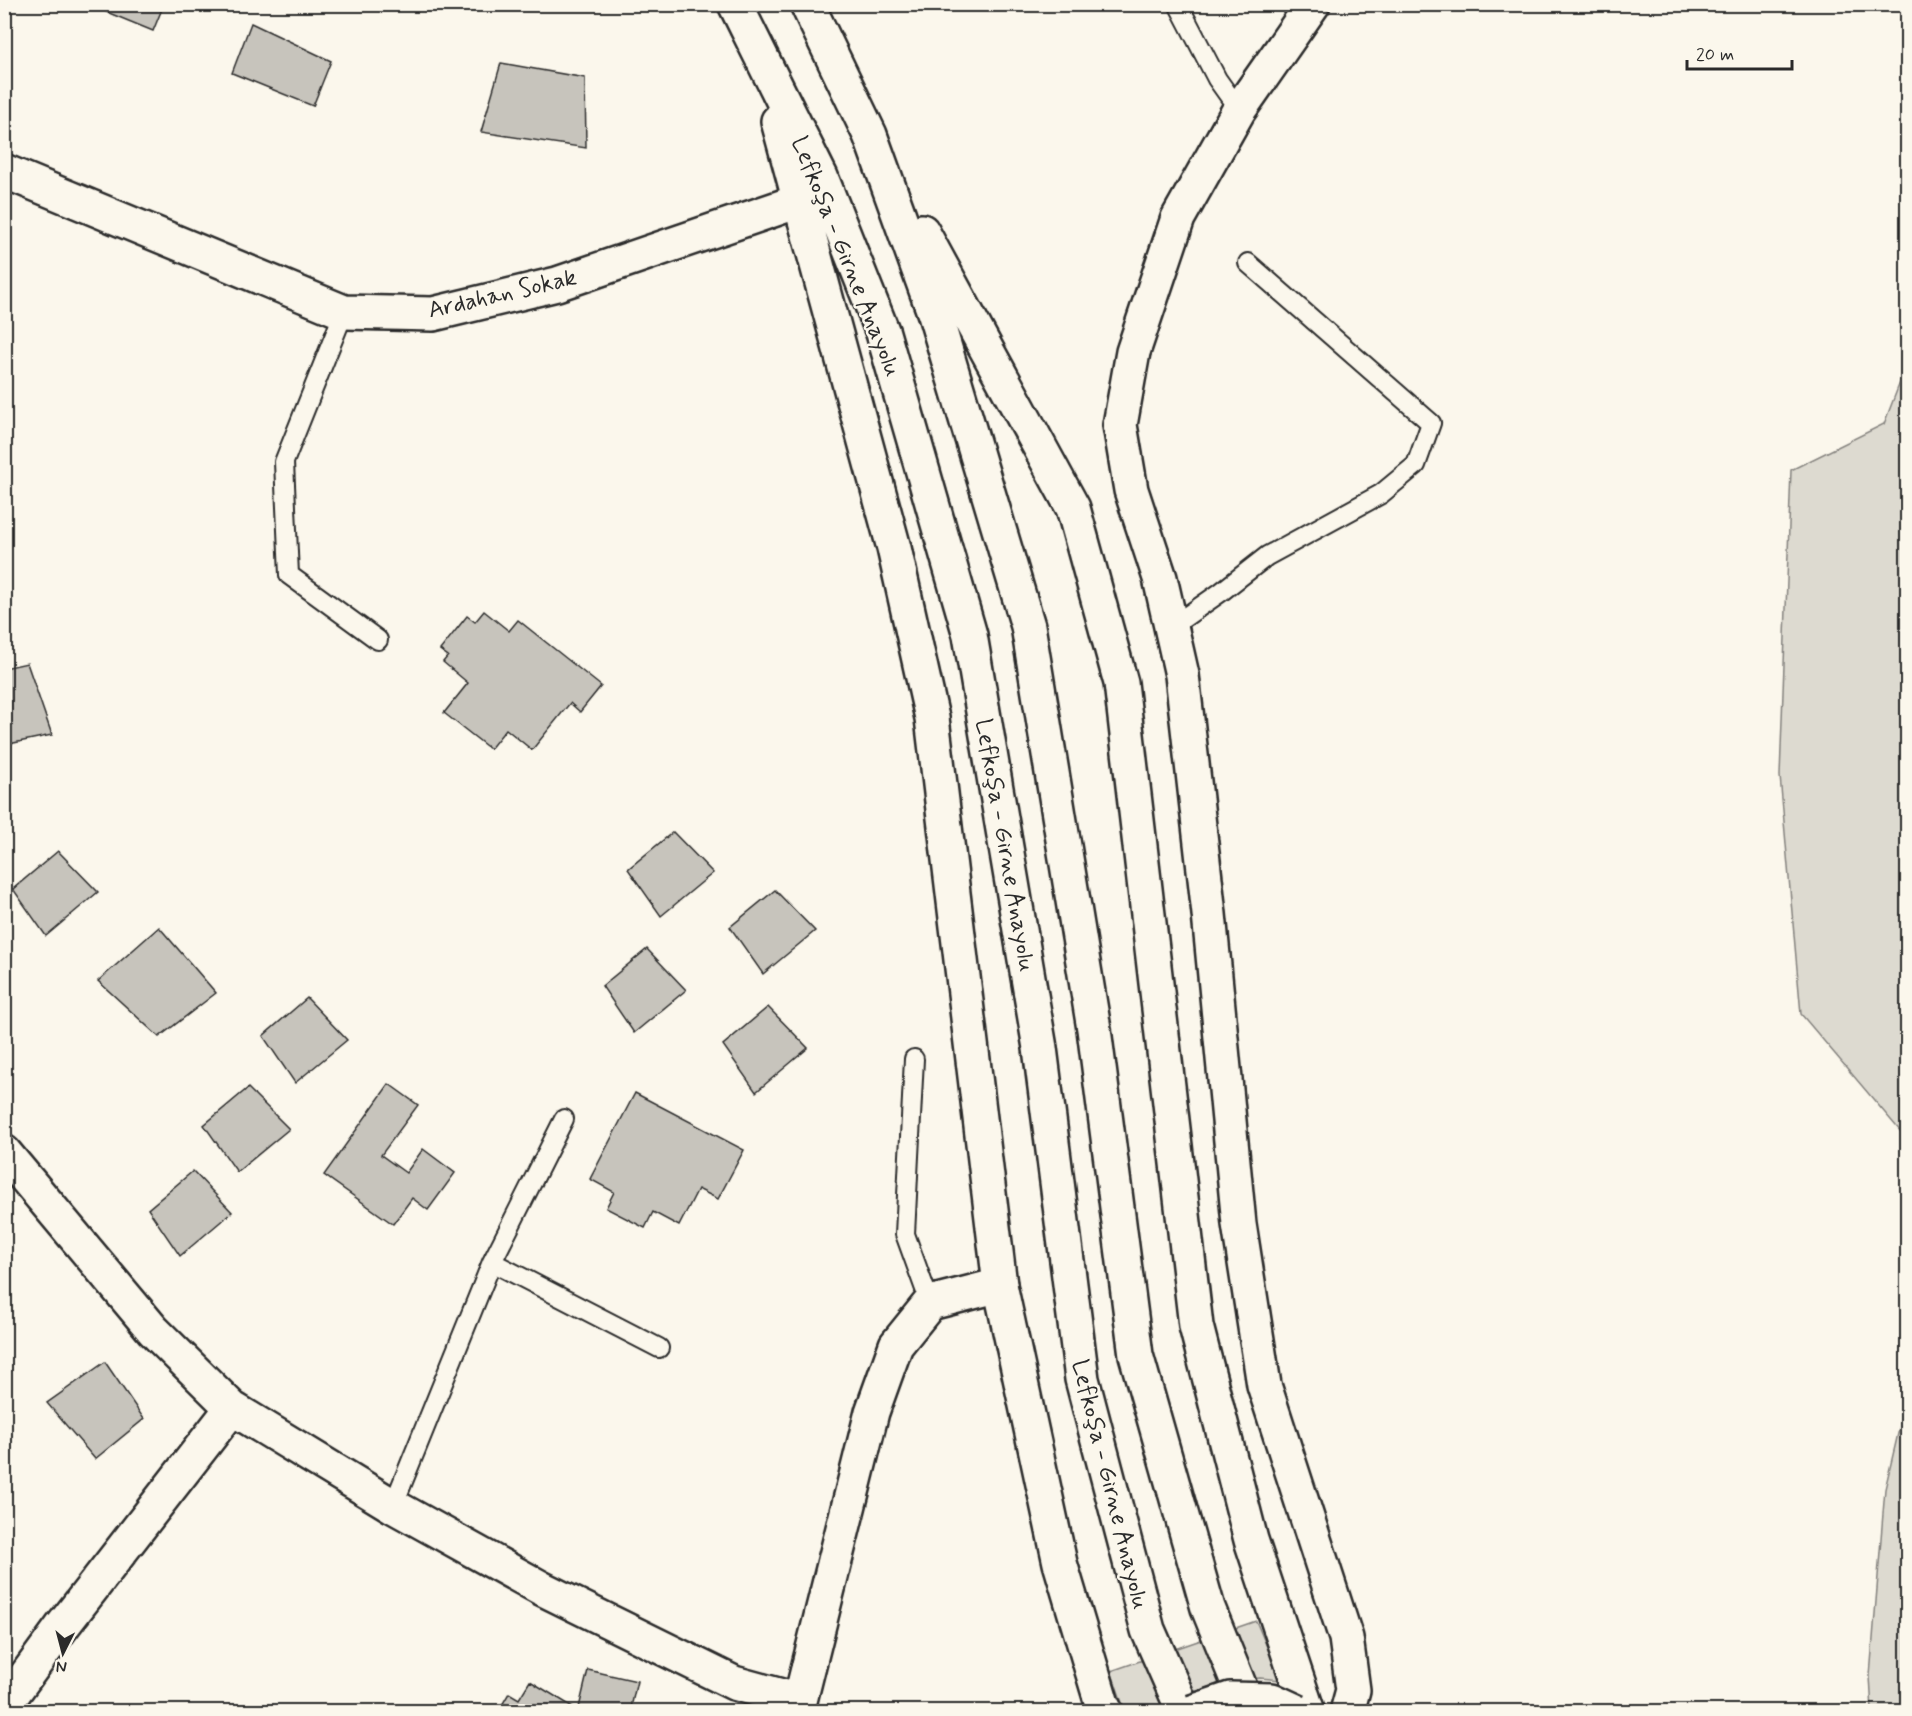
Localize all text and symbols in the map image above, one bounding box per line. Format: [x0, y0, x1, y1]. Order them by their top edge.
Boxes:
scale bar [1687, 33, 1792, 71]
text: 20 m [1696, 43, 1734, 67]
street label: Lefkoşa - Girne Anayolu [783, 132, 908, 381]
street label: Ardahan Sokak [425, 262, 580, 327]
street label: Lefkoşa - Girne Anayolu [967, 716, 1042, 974]
street label: Lefkoşa - Girne Anayolu [1064, 1356, 1156, 1612]
north arrow [33, 1623, 93, 1683]
text: N [55, 1655, 68, 1677]

